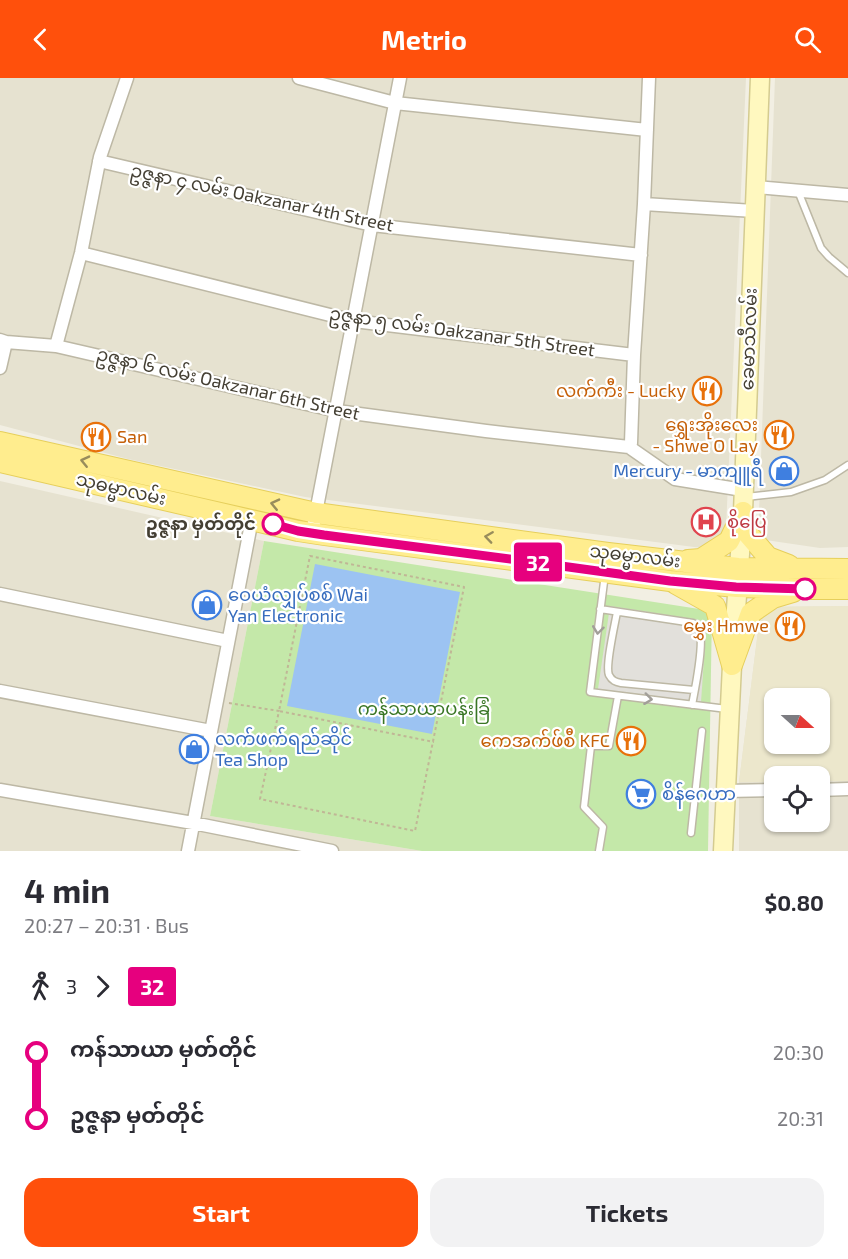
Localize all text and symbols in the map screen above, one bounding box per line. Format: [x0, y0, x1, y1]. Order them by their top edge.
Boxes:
icon: back [24, 23, 57, 56]
text: Metrio [381, 23, 467, 55]
icon: search [791, 23, 824, 56]
street label: ဥဇ္ဇနာ ၄ လမ်း Oakzanar 4th Street [128, 157, 396, 241]
street label: ခေမာသီလမ်း [733, 287, 761, 391]
street label: ဥဇ္ဇနာ ၅ လမ်း Oakzanar 5th Street [327, 300, 597, 366]
street label: ဥဇ္ဇနာ ၆ လမ်း Oakzanar 6th Street [93, 341, 362, 429]
restaurant icon: လက်ကီး - Lucky [691, 375, 723, 407]
place label: လက်ကီး - Lucky [556, 377, 686, 401]
place label: ရွှေးအိုးလေး - Shwe O Lay [652, 411, 758, 456]
restaurant icon: ရွှေးအိုးလေး - Shwe O Lay [763, 419, 795, 451]
restaurant icon: San [80, 421, 112, 453]
place label: San [117, 425, 147, 447]
one-way arrow [80, 455, 90, 468]
shop icon: Mercury - မာကျူရီ [768, 455, 800, 487]
place label: Mercury - မာကျူရီ [613, 457, 764, 486]
street label: သုဓမ္မာလမ်း [73, 466, 168, 514]
one-way arrow [270, 499, 280, 512]
hospital icon: စိုပြေ [690, 506, 722, 538]
place label: စိုပြေ [727, 508, 767, 537]
place label: ဥဇ္ဇနာ မှတ်တိုင် [146, 512, 256, 538]
marker: ဥဇ္ဇနာ မှတ်တိုင် [262, 513, 284, 535]
one-way arrow [484, 531, 493, 543]
street label: သုဓမ္မာလမ်း [588, 538, 682, 577]
line badge: 32 [511, 542, 565, 582]
text: 32 [526, 550, 550, 575]
unlabelled marker [794, 578, 816, 600]
place label: ဝေယံလျှပ်စစ် Wai Yan Electronic [228, 582, 368, 626]
shop icon: ဝေယံလျှပ်စစ် Wai Yan Electronic [191, 589, 223, 621]
restaurant icon: မွှေး Hmwe [774, 610, 806, 642]
place label: မွှေး Hmwe [683, 614, 769, 641]
one-way arrow [592, 625, 604, 634]
north arrow [764, 688, 830, 754]
map controls [764, 688, 830, 832]
one-way arrow [643, 693, 652, 705]
park label: ကန်သာယာပန်းခြံ [358, 696, 490, 724]
place label: လက်ဖက်ရည်ဆိုင် Tea Shop [215, 725, 352, 770]
restaurant icon: ကေအက်ဖ်စီ KFC [615, 725, 647, 757]
place label: ကေအက်ဖ်စီ KFC [480, 727, 610, 751]
shop icon: လက်ဖက်ရည်ဆိုင် Tea Shop [178, 733, 210, 765]
button: locate [764, 766, 830, 832]
supermarket icon: စိန်ဂေဟာ [625, 778, 657, 810]
place label: စိန်ဂေဟာ [662, 780, 736, 809]
text: 4 min [24, 870, 110, 910]
text: $0.80 [764, 889, 824, 915]
text: 20:27 – 20:31 · Bus [24, 913, 189, 937]
icon: walk [24, 970, 57, 1003]
icon: forward [86, 970, 119, 1003]
text: 3 [66, 974, 77, 998]
text: 32 [140, 974, 164, 999]
text: ကန်သာယာ မှတ်တိုင် [70, 1035, 257, 1061]
text: 20:30 [773, 1040, 824, 1064]
text: ဥဇ္ဇနာ မှတ်တိုင် [70, 1101, 205, 1127]
text: 20:31 [777, 1106, 824, 1130]
button: Start [24, 1178, 418, 1247]
button: Tickets [430, 1178, 824, 1247]

